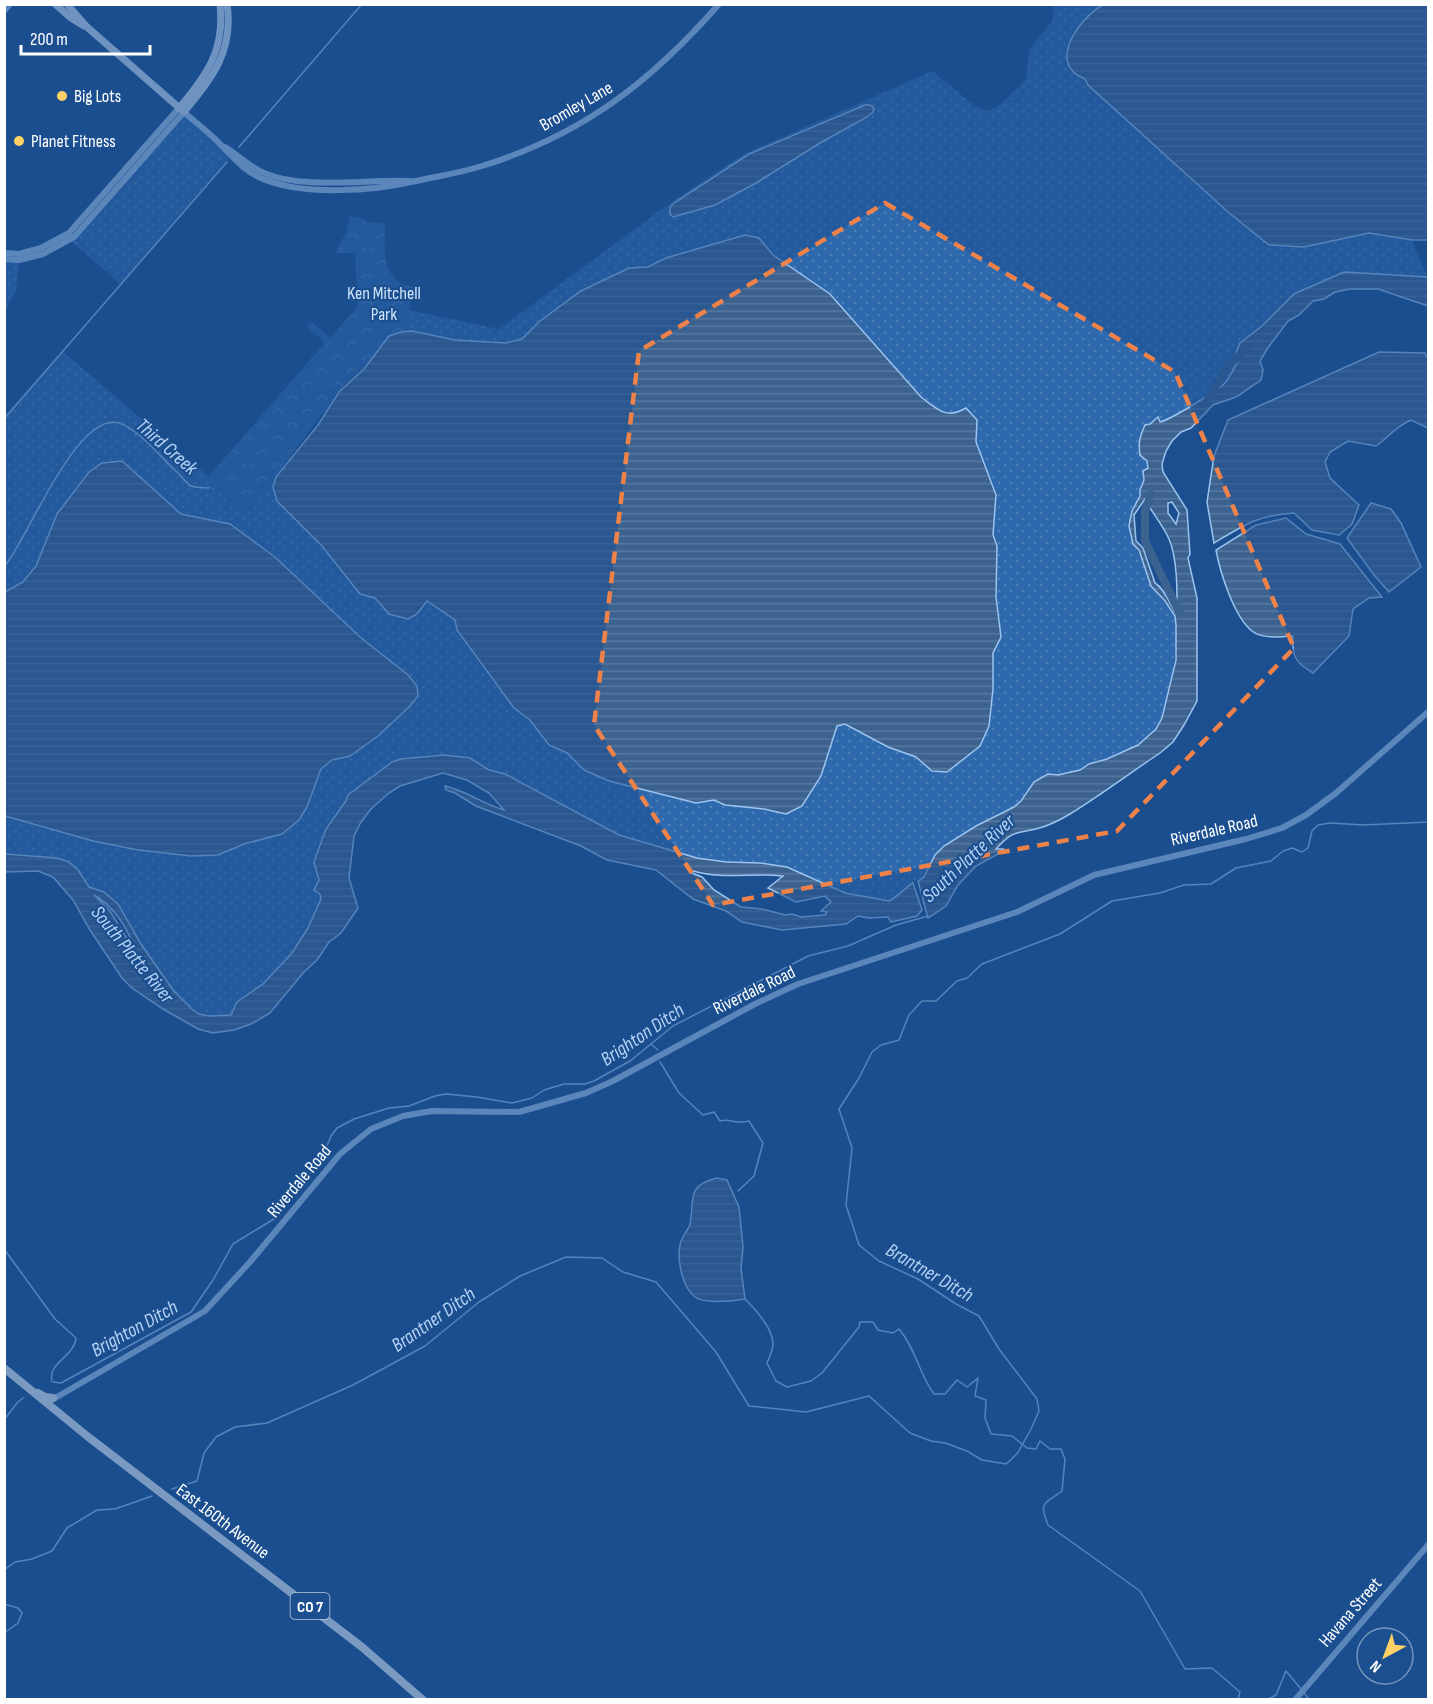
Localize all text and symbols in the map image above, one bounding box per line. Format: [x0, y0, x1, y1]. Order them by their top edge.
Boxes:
scale bar [21, 18, 150, 56]
text: 200 m [30, 29, 68, 50]
street label: Bromley Lane [536, 77, 616, 136]
place label: Big Lots [74, 86, 121, 107]
marker: Big Lots [55, 89, 69, 103]
place label: Planet Fitness [31, 131, 116, 152]
marker: Planet Fitness [12, 134, 26, 148]
park label: Ken Mitchell Park [347, 283, 421, 325]
water label: Third Creek [130, 413, 203, 481]
water label: South Platte River [917, 809, 1021, 908]
street label: Riverdale Road [1169, 810, 1260, 851]
water label: South Platte River [86, 901, 180, 1009]
street label: Riverdale Road [710, 962, 799, 1019]
water label: Brighton Ditch [596, 998, 689, 1071]
street label: Riverdale Road [263, 1141, 336, 1222]
water label: Brantner Ditch [882, 1238, 977, 1307]
water label: Brantner Ditch [387, 1282, 480, 1357]
water label: Brighton Ditch [87, 1295, 182, 1362]
street label: East 160th Avenue [172, 1480, 273, 1563]
street label: Havana Street [1315, 1573, 1387, 1651]
road number: CO 7 [290, 1593, 330, 1619]
north arrow [1355, 1626, 1415, 1686]
text: N [1367, 1656, 1386, 1676]

